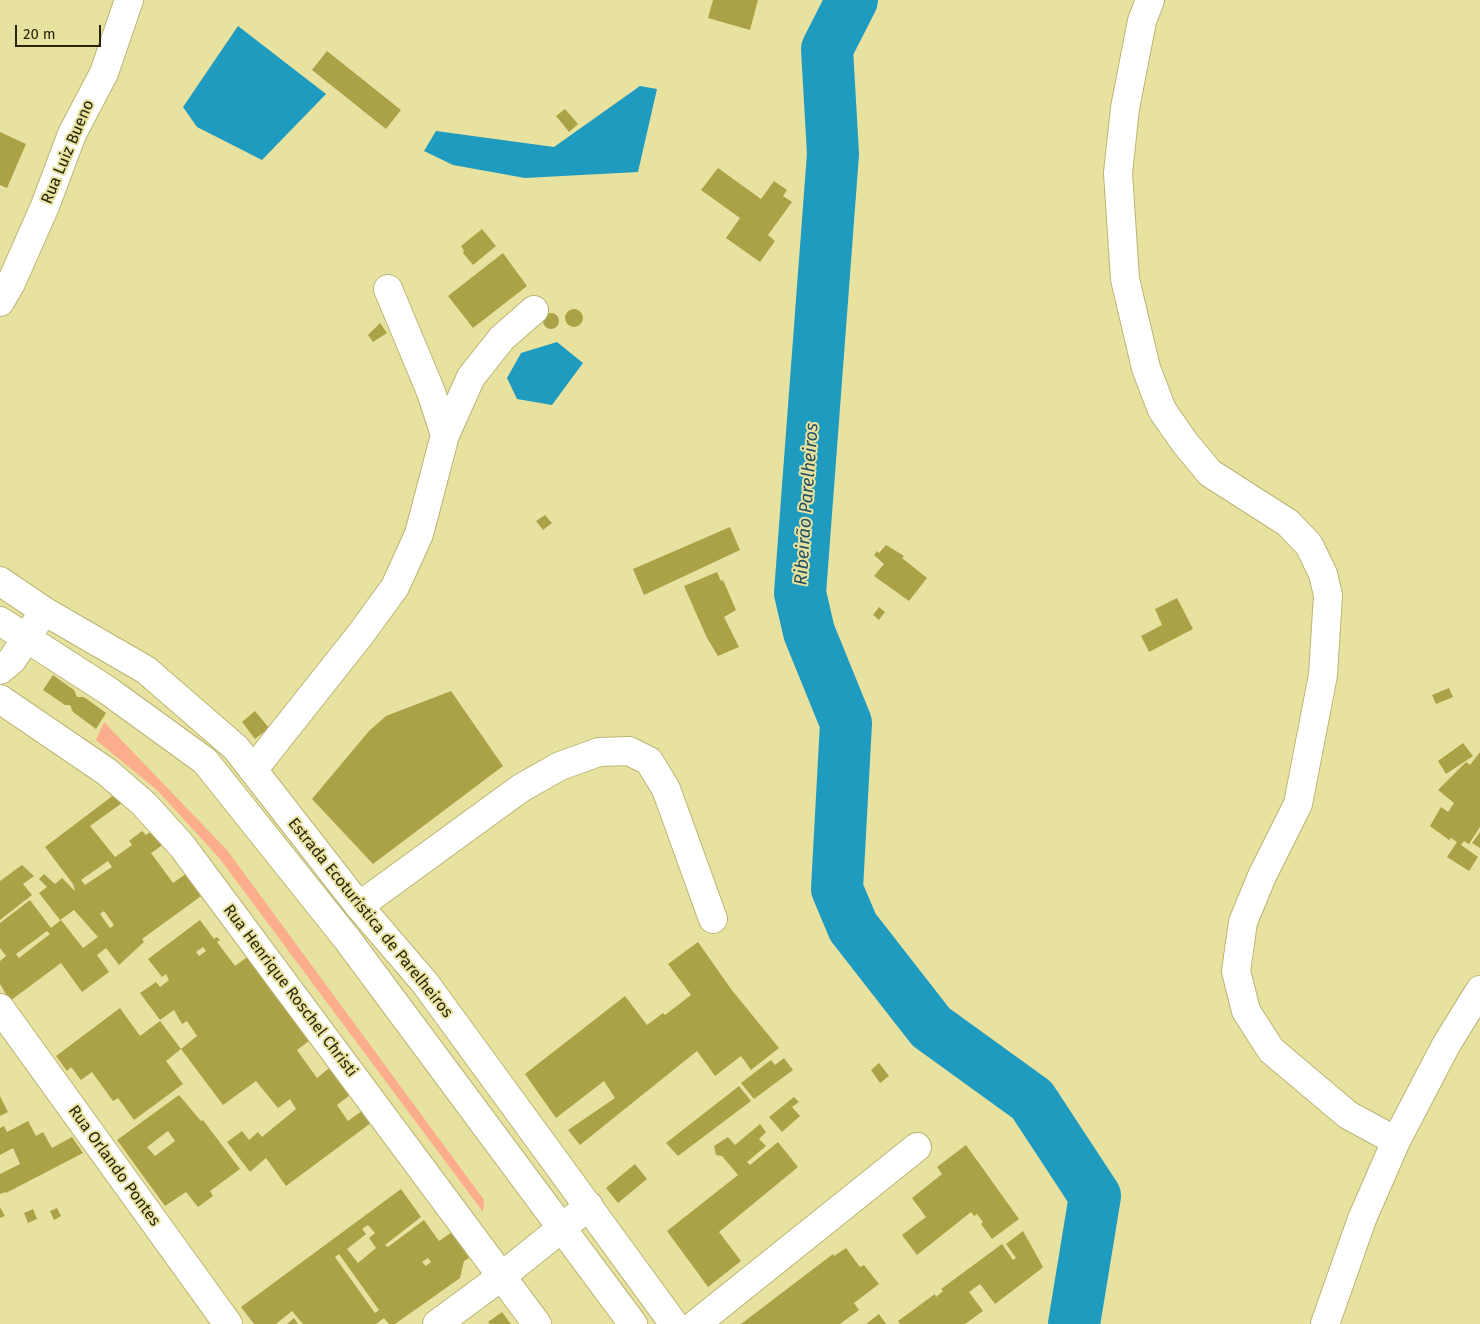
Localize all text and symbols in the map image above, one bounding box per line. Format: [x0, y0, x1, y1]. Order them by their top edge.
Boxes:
scale bar [18, 15, 104, 47]
text: 20 m [23, 25, 56, 43]
street label: Rua Luiz Bueno [37, 97, 99, 207]
water label: Ribeirão Parelheiros [791, 422, 823, 586]
street label: Estrada Ecoturistica de Parelheiros [283, 814, 457, 1022]
street label: Rua Henrique Roschel Christi [219, 901, 361, 1081]
street label: Rua Orlando Pontes [64, 1102, 164, 1230]

